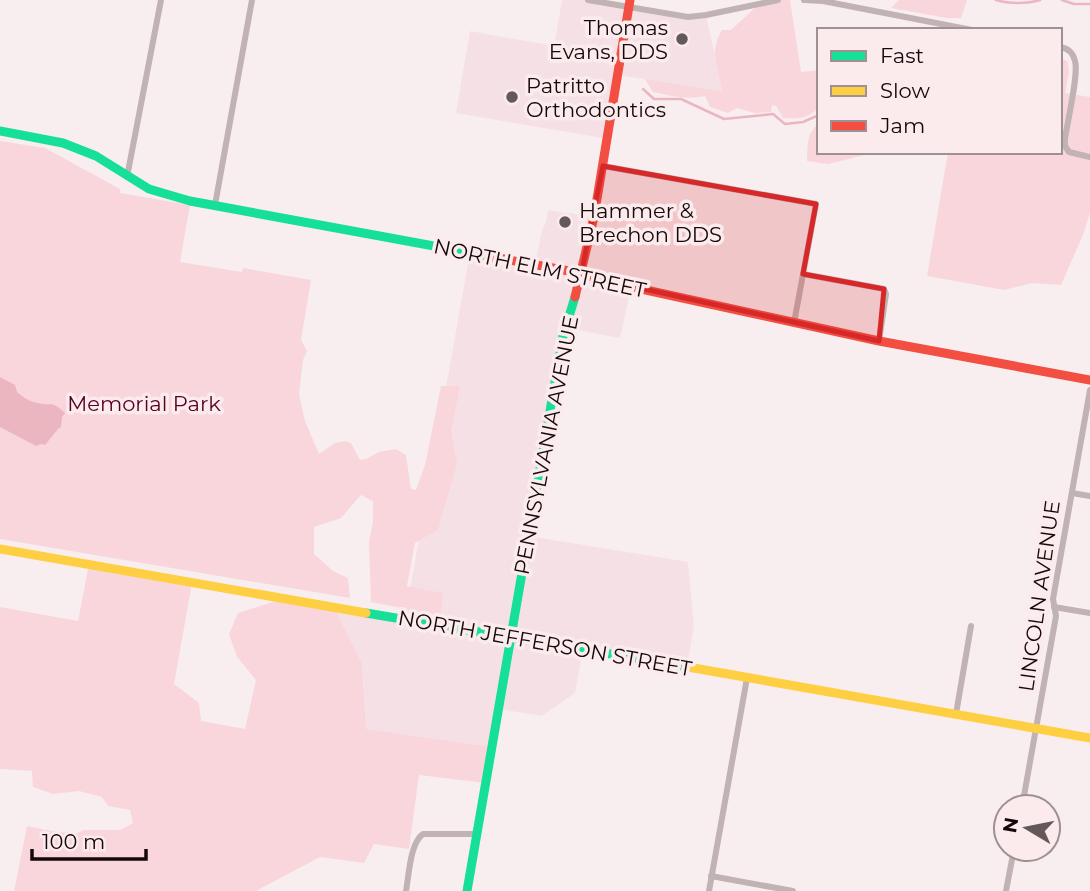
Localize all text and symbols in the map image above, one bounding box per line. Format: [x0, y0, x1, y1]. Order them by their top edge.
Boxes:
place label: Thomas Evans, DDS [549, 15, 668, 64]
legend [817, 28, 1062, 154]
marker: Thomas Evans, DDS [674, 31, 690, 47]
text: Fast [880, 43, 924, 68]
place label: Patritto Orthodontics [526, 73, 666, 122]
text: Slow [880, 78, 930, 103]
marker: Patritto Orthodontics [504, 89, 520, 105]
text: Jam [879, 113, 925, 138]
place label: Hammer & Brechon DDS [579, 198, 722, 247]
marker: Hammer & Brechon DDS [557, 214, 573, 230]
street label: NORTH ELM STREET [432, 233, 648, 303]
street label: PENNSYLVANIA AVENUE [509, 313, 583, 577]
park label: Memorial Park [67, 391, 221, 416]
street label: LINCOLN AVENUE [1013, 499, 1065, 693]
street label: NORTH JEFFERSON STREET [396, 605, 694, 681]
north arrow [992, 793, 1062, 863]
text: N [998, 816, 1023, 835]
scale bar [32, 818, 145, 862]
text: 100 m [42, 829, 105, 854]

